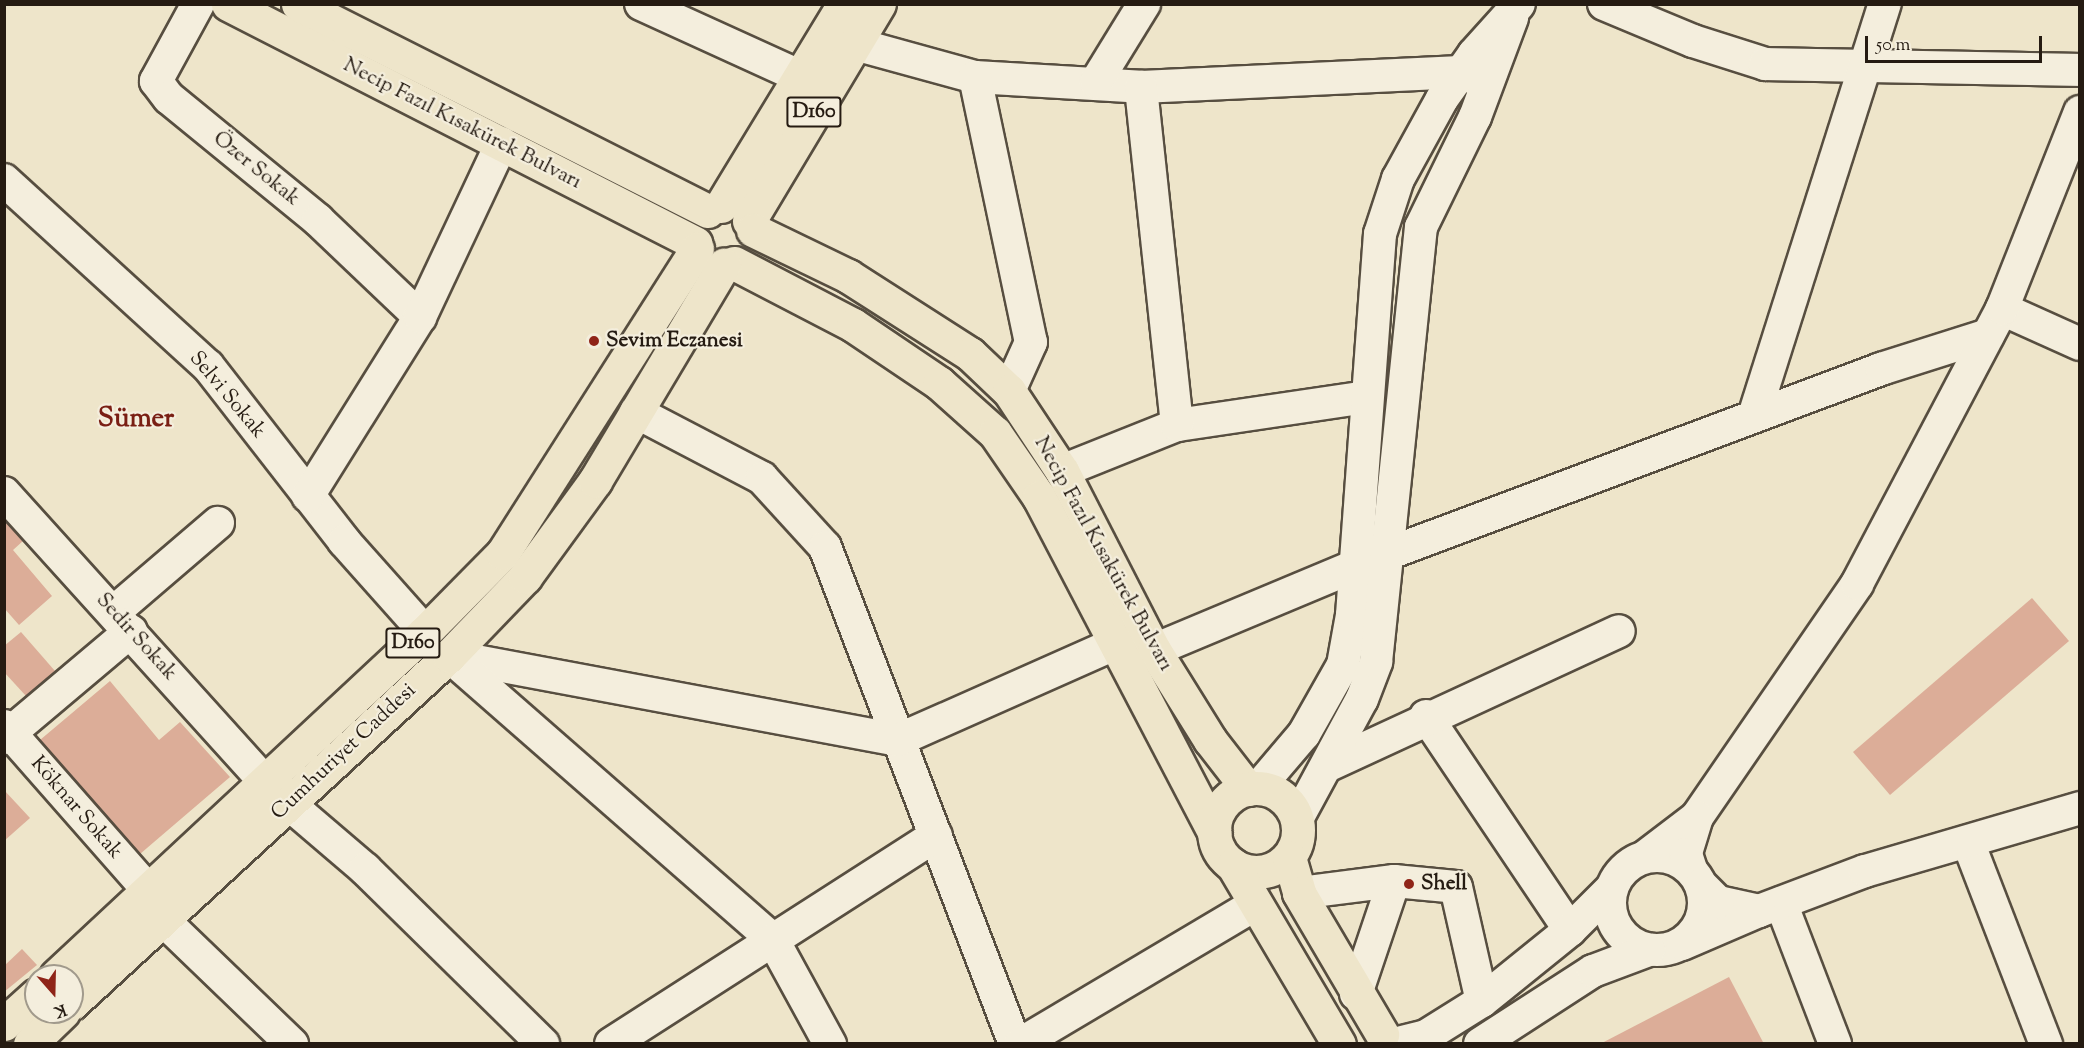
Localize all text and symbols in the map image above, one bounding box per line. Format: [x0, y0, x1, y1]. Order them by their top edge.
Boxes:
scale bar [1868, 24, 2045, 62]
text: 50 m [1876, 33, 1910, 59]
street label: Necip Fazıl Kısakürek Bulvarı [339, 53, 585, 195]
road number: D160 [786, 95, 842, 129]
street label: Özer Sokak [207, 126, 305, 212]
place label: Sevim Eczanesi [606, 328, 743, 354]
marker: Sevim Eczanesi [587, 334, 601, 348]
street label: Selvi Sokak [183, 346, 271, 444]
district label: Sümer [98, 404, 174, 436]
street label: Necip Fazıl Kısakürek Bulvarı [1028, 433, 1178, 675]
street label: Sedir Sokak [90, 588, 182, 686]
road number: D160 [384, 626, 442, 660]
street label: Cumhuriyet Caddesi [266, 678, 422, 826]
street label: Köknar Sokak [25, 752, 127, 864]
place label: Shell [1421, 871, 1467, 897]
marker: Shell [1402, 877, 1416, 891]
north arrow [24, 964, 84, 1024]
text: K [50, 997, 69, 1022]

